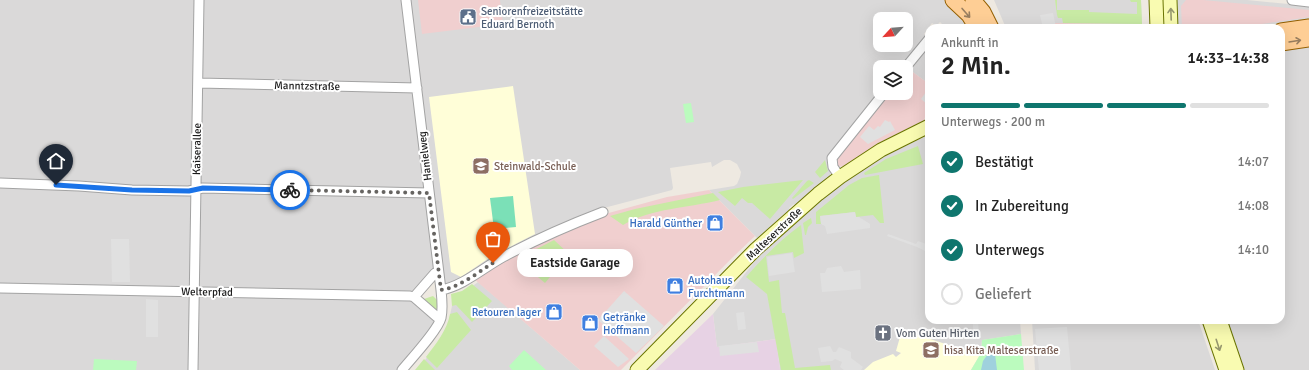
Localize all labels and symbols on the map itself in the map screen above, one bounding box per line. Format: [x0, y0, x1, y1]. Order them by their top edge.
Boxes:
place label: Seniorenfreizeitstätte Eduard Bernoth [481, 5, 583, 31]
public building icon: Seniorenfreizeitstätte Eduard Bernoth [458, 7, 478, 27]
one-way arrow [962, 8, 971, 18]
one-way arrow [1167, 8, 1175, 21]
north arrow [873, 12, 913, 52]
one-way arrow [1288, 37, 1301, 45]
street label: Manntzstraße [274, 79, 340, 93]
street label: Kaiserallee [190, 123, 204, 175]
street label: Hanielweg [415, 130, 434, 181]
pin [39, 144, 73, 185]
school or university icon: Steinwald-Schule [471, 156, 491, 176]
place label: Steinwald-Schule [494, 160, 576, 173]
courier [270, 170, 310, 210]
street label: Malteserstraße [743, 205, 805, 263]
shop icon: Harald Günther [705, 213, 725, 233]
place label: Harald Günther [630, 217, 702, 230]
pin [476, 222, 510, 263]
callout: Eastside Garage [517, 249, 633, 277]
place label: Autohaus Furchtmann [688, 274, 745, 300]
shop icon: Autohaus Furchtmann [665, 276, 685, 296]
street label: Welterpfad [181, 285, 233, 299]
shop icon: Retouren lager [544, 302, 564, 322]
place label: Retouren lager [472, 306, 541, 319]
place label: Getränke Hoffmann [603, 311, 649, 337]
shop icon: Getränke Hoffmann [580, 313, 600, 333]
church icon: Vom Guten Hirten [873, 323, 893, 343]
place label: Vom Guten Hirten [896, 327, 979, 340]
one-way arrow [1214, 339, 1222, 351]
school or university icon: hisa Kita Malteserstraße [921, 340, 941, 360]
place label: hisa Kita Malteserstraße [944, 344, 1059, 357]

